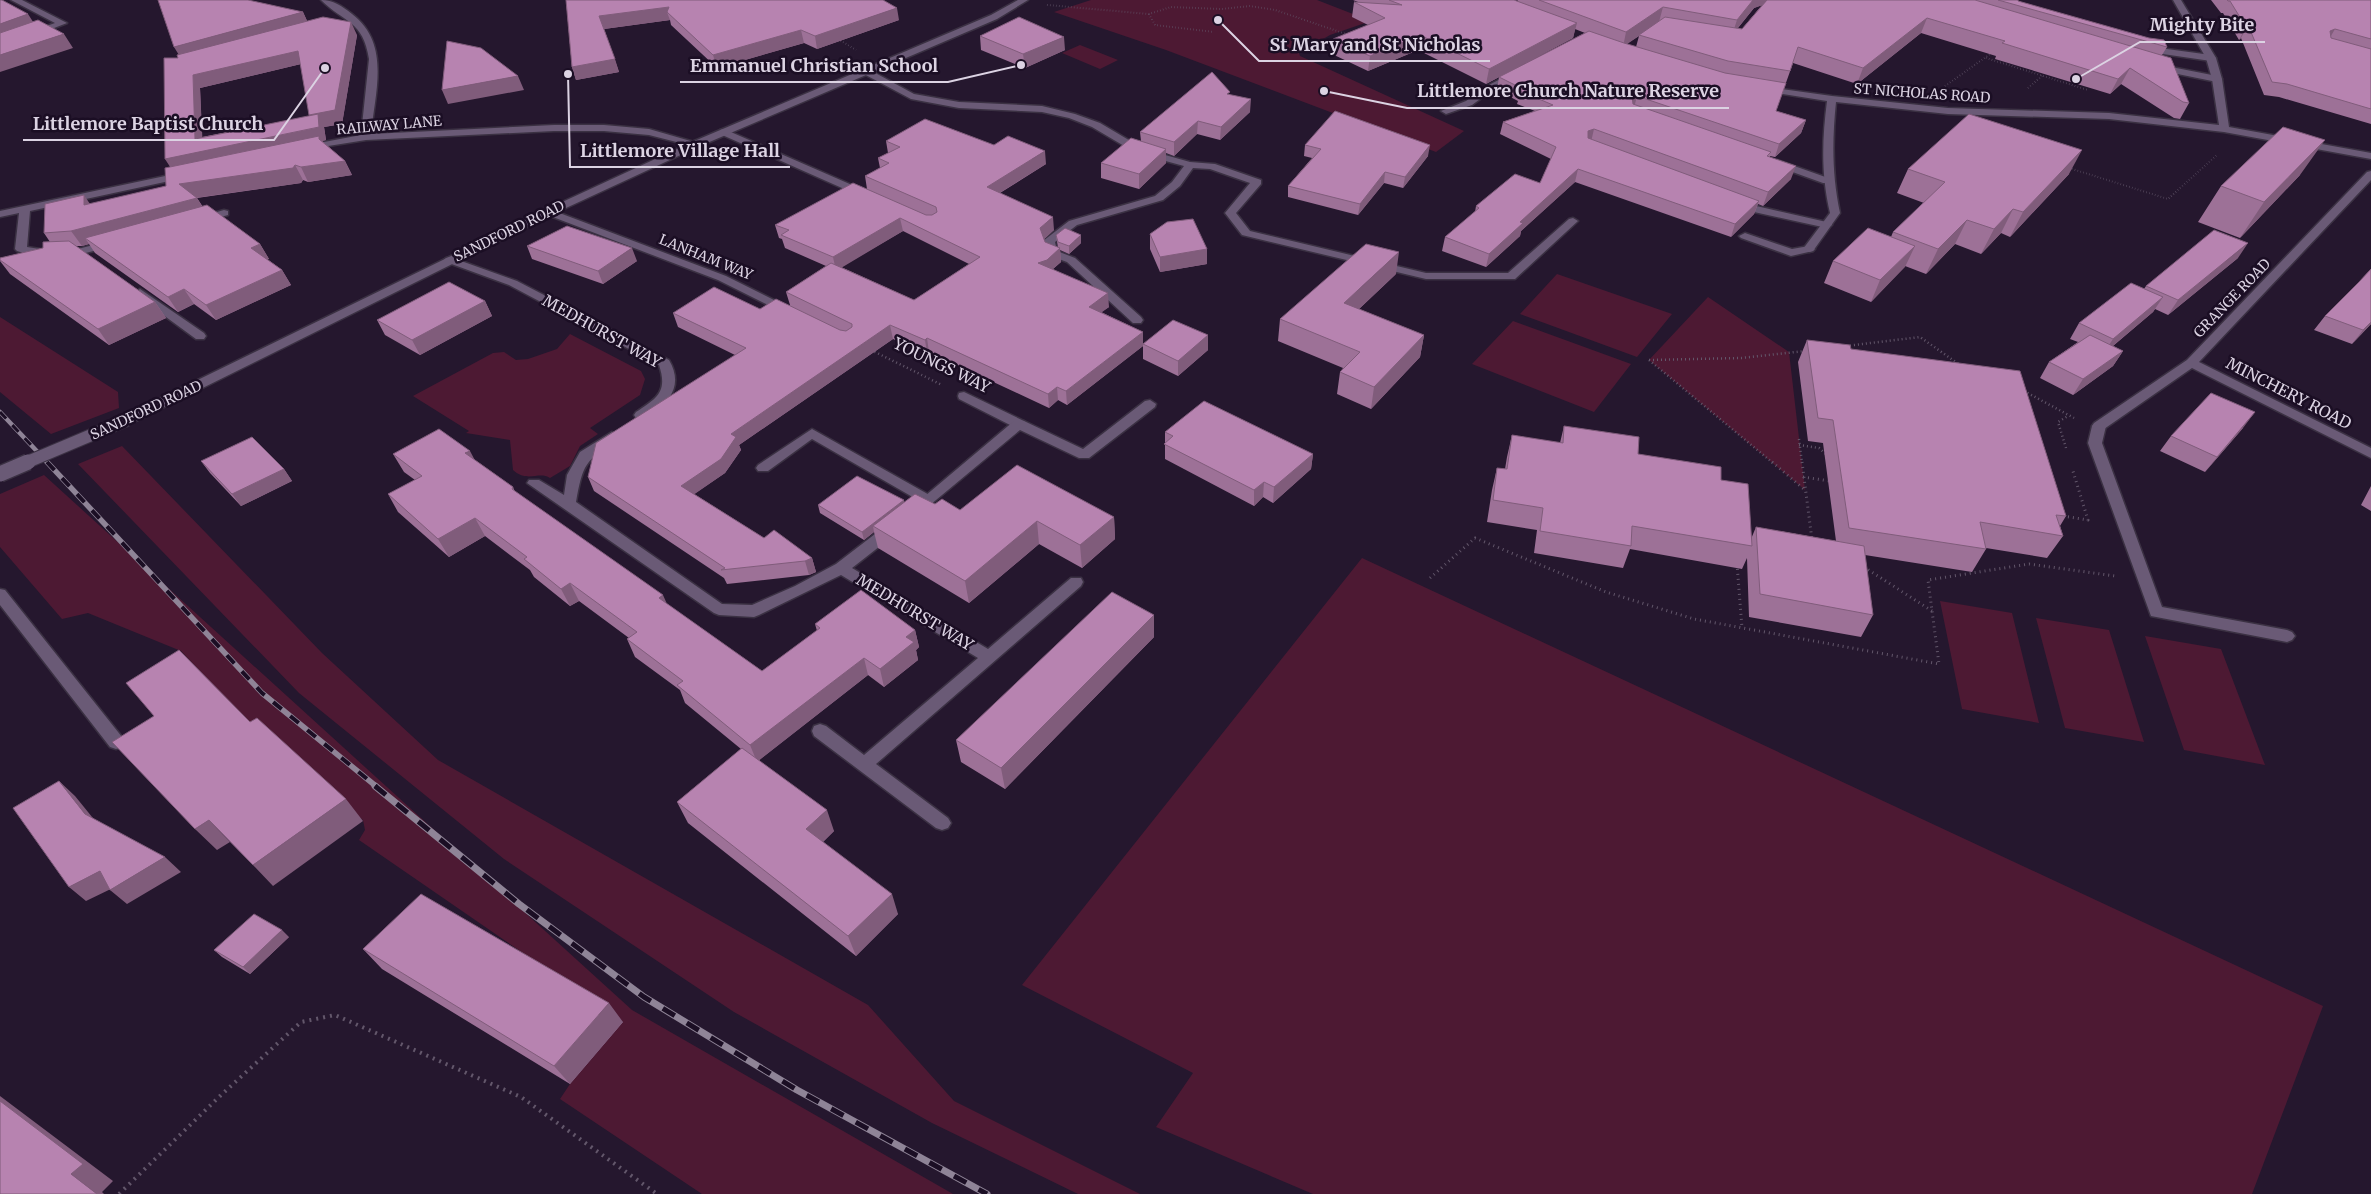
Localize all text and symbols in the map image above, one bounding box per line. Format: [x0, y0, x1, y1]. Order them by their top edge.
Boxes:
callout: Mighty Bite [2140, 9, 2265, 42]
text: Mighty Bite [2150, 13, 2254, 36]
callout: St Mary and St Nicholas [1259, 28, 1490, 61]
text: St Mary and St Nicholas [1269, 33, 1481, 56]
callout: Emmanuel Christian School [680, 49, 948, 82]
text: Emmanuel Christian School [690, 54, 938, 77]
callout: Littlemore Church Nature Reserve [1407, 75, 1729, 108]
text: Littlemore Church Nature Reserve [1417, 79, 1719, 102]
street label: ST NICHOLAS ROAD [1853, 79, 1992, 107]
callout: Littlemore Baptist Church [23, 107, 274, 140]
street label: RAILWAY LANE [336, 111, 443, 139]
text: Littlemore Baptist Church [33, 112, 263, 135]
callout: Littlemore Village Hall [570, 134, 790, 167]
text: Littlemore Village Hall [580, 139, 780, 162]
street label: SANDFORD ROAD [451, 196, 568, 266]
street label: LANHAM WAY [657, 230, 756, 284]
street label: GRANGE ROAD [2190, 254, 2275, 341]
street label: MEDHURST WAY [539, 290, 666, 372]
street label: YOUNGS WAY [889, 332, 994, 397]
street label: MINCHERY ROAD [2223, 353, 2355, 433]
street label: SANDFORD ROAD [87, 376, 205, 444]
street label: MEDHURST WAY [853, 569, 978, 655]

